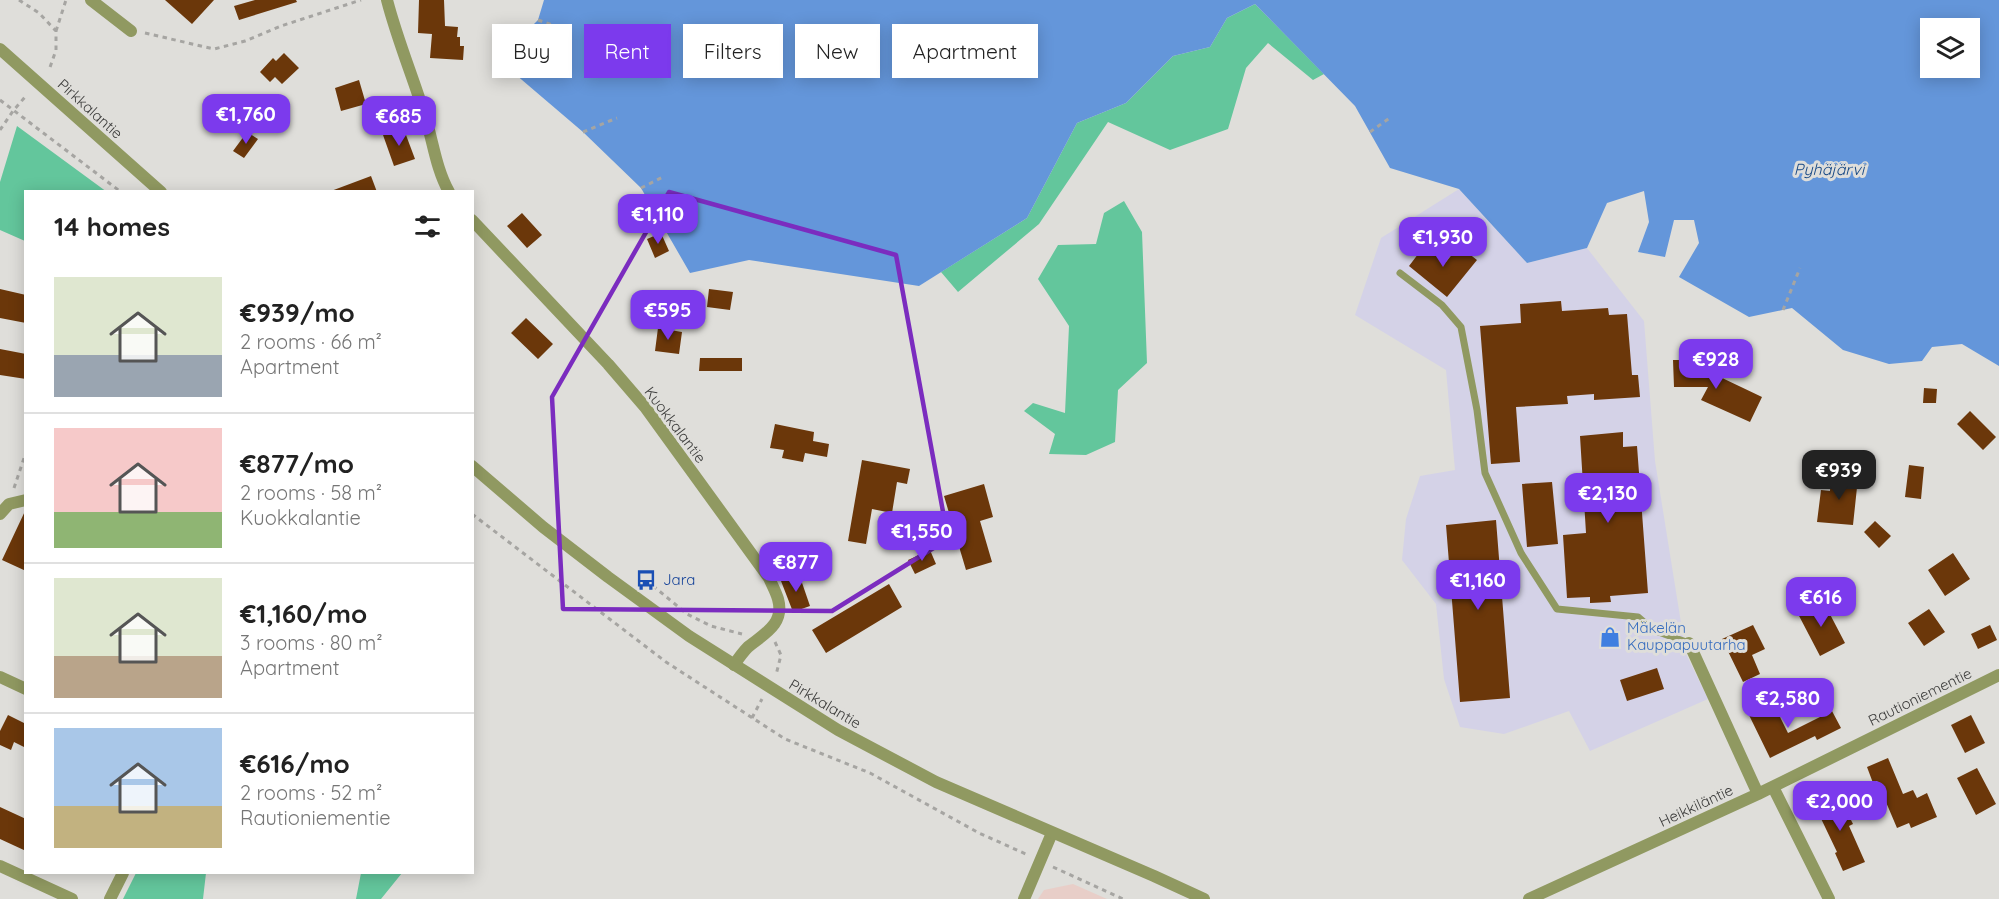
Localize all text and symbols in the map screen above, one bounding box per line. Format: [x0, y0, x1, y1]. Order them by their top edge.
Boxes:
map controls [1920, 18, 1980, 78]
button: layers [1920, 18, 1980, 78]
chip: Buy [492, 24, 572, 78]
chip: Rent [584, 24, 671, 78]
chip: Filters [683, 24, 783, 78]
chip: New [795, 24, 880, 78]
chip: Apartment [892, 24, 1038, 78]
street label: Pirkkalantie [54, 74, 127, 143]
pin: €1,760 [197, 94, 295, 145]
pin: €685 [363, 96, 435, 147]
text: €1,760 [216, 101, 276, 126]
text: €685 [376, 103, 422, 128]
water label: Pyhäjärvi [1794, 159, 1866, 179]
pin: €1,110 [609, 194, 707, 245]
text: €1,110 [632, 201, 684, 226]
text: 14 homes [54, 210, 170, 243]
icon: filters [411, 210, 444, 243]
pin: €1,930 [1394, 217, 1492, 268]
text: €1,930 [1413, 224, 1473, 249]
pin: €595 [632, 290, 704, 341]
text: €939/mo [240, 296, 355, 329]
text: €595 [645, 297, 691, 322]
icon: home [102, 301, 174, 373]
text: 2 rooms · 66 m² [240, 329, 382, 354]
pin: €928 [1680, 339, 1752, 390]
text: €928 [1693, 346, 1739, 371]
text: Apartment [240, 354, 340, 379]
street label: Kuokkalantie [641, 383, 710, 467]
text: €877/mo [240, 447, 354, 480]
pin: €939 [1803, 450, 1875, 501]
icon: home [102, 452, 174, 524]
text: €939 [1816, 457, 1862, 482]
pin: €2,130 [1559, 473, 1657, 524]
text: 2 rooms · 58 m² [240, 480, 382, 505]
text: €2,130 [1579, 480, 1637, 505]
text: Kuokkalantie [240, 505, 361, 530]
pin: €1,550 [873, 511, 971, 562]
text: €1,550 [891, 518, 953, 543]
pin: €877 [760, 542, 832, 593]
text: €877 [773, 549, 819, 574]
pin: €1,160 [1429, 560, 1527, 611]
text: €1,160 [1450, 567, 1506, 592]
bus stop icon: Jara [634, 568, 658, 592]
place label: Jara [663, 570, 695, 589]
pin: €616 [1785, 577, 1857, 628]
text: €616 [1800, 584, 1842, 609]
text: €1,160/mo [240, 597, 367, 630]
icon: home [102, 602, 174, 674]
place label: Mäkelän Kauppapuutarha [1627, 618, 1746, 654]
shop icon: Mäkelän Kauppapuutarha [1598, 625, 1622, 649]
text: 3 rooms · 80 m² [240, 630, 383, 655]
text: Apartment [240, 655, 340, 680]
street label: Rautioniementie [1865, 663, 1975, 730]
street label: Pirkkalantie [786, 675, 865, 733]
pin: €2,580 [1739, 678, 1837, 729]
text: €2,580 [1756, 685, 1820, 710]
text: €616/mo [240, 747, 350, 780]
icon: home [102, 752, 174, 824]
text: 2 rooms · 52 m² [240, 780, 382, 805]
street label: Heikkiläntie [1656, 780, 1736, 831]
pin: €2,000 [1791, 781, 1889, 832]
text: €2,000 [1807, 788, 1873, 813]
text: Rautioniementie [240, 805, 391, 830]

